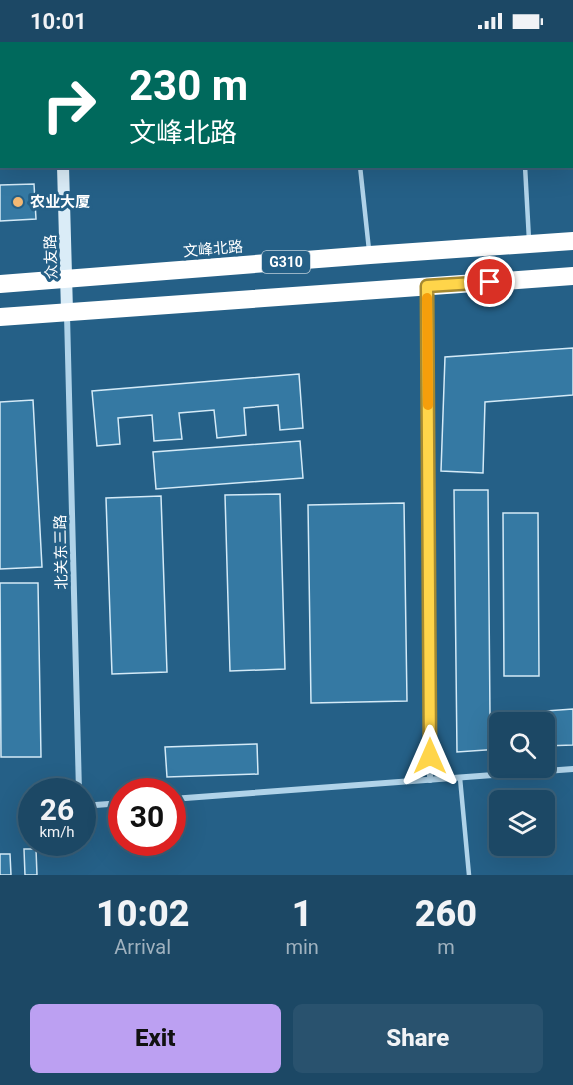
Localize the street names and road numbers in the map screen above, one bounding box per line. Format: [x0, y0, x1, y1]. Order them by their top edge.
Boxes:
street label: 众友路 [41, 234, 61, 280]
street label: 文峰北路 [182, 237, 244, 261]
road number: G310 [262, 251, 310, 273]
street label: 北关东三路 [51, 514, 71, 590]

